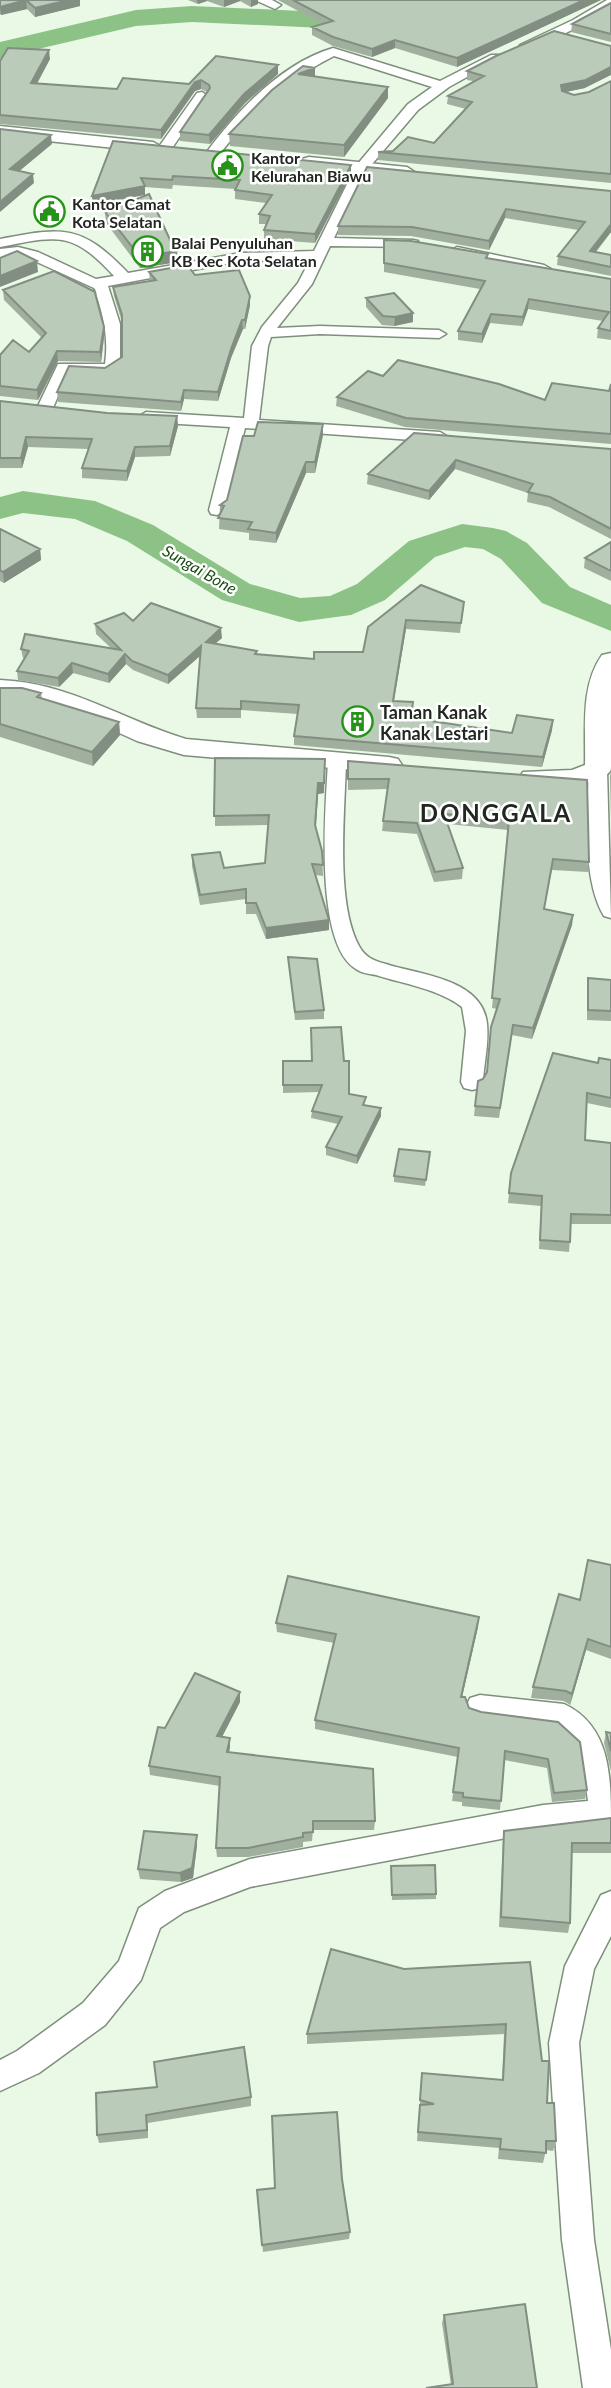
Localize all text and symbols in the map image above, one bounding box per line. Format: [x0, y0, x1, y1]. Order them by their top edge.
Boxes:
place label: Kantor Kelurahan Biawu [251, 148, 371, 185]
public building icon: Kantor Kelurahan Biawu [211, 149, 245, 183]
place label: Kantor Camat Kota Selatan [72, 194, 171, 231]
public building icon: Kantor Camat Kota Selatan [32, 195, 66, 229]
place label: Balai Penyuluhan KB Kec Kota Selatan [171, 233, 317, 270]
building icon: Balai Penyuluhan KB Kec Kota Selatan [131, 234, 165, 268]
water label: Sungai Bone [160, 540, 241, 598]
place label: Taman Kanak Kanak Lestari [380, 701, 488, 744]
building icon: Taman Kanak Kanak Lestari [340, 705, 374, 739]
district label: DONGGALA [420, 798, 572, 827]

